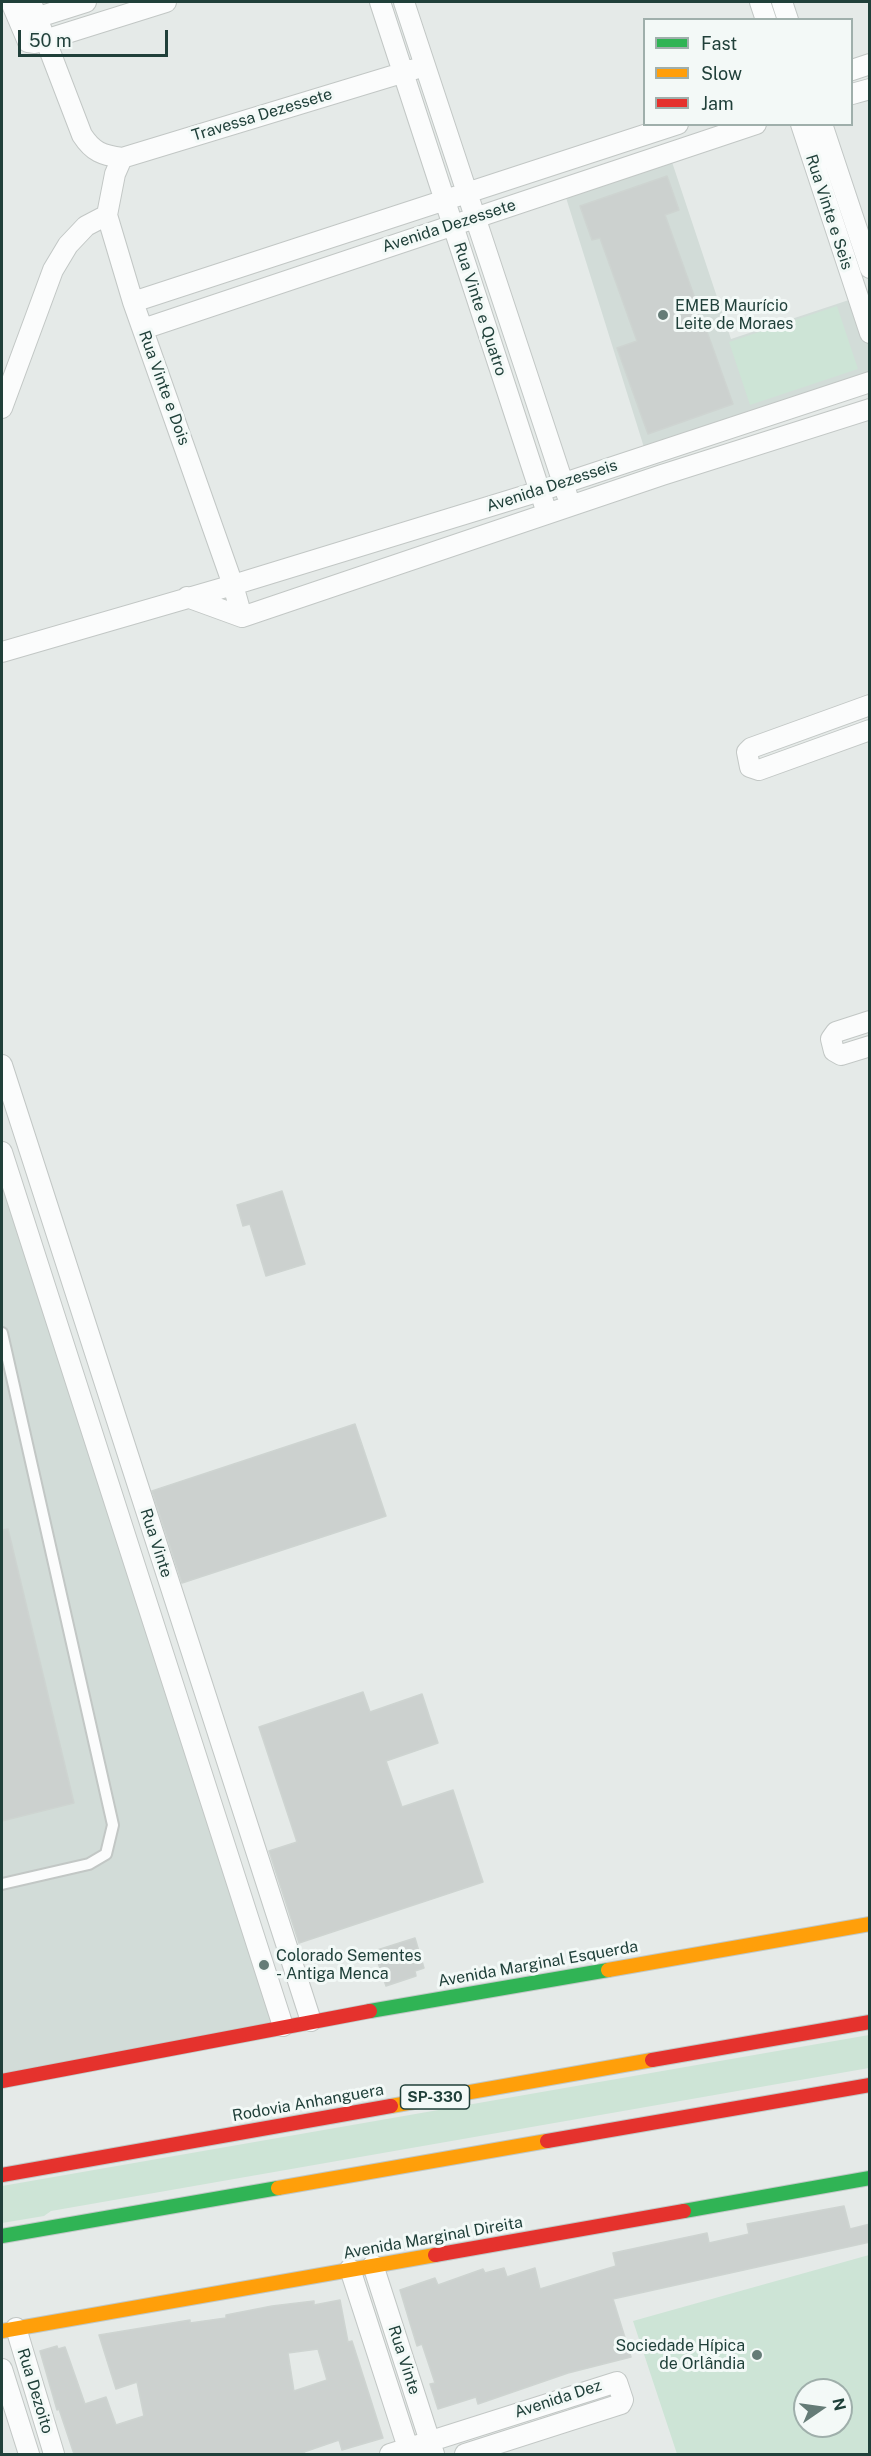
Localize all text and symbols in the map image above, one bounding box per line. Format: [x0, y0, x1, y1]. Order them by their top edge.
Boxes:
scale bar [21, 18, 171, 56]
legend [643, 18, 853, 126]
text: 50 m [29, 30, 72, 51]
text: Fast [701, 33, 737, 54]
text: Slow [701, 63, 742, 84]
street label: Travessa Dezessete [189, 84, 335, 146]
text: Jam [701, 93, 734, 114]
street label: Rua Vinte e Seis [801, 152, 857, 272]
street label: Avenida Dezessete [380, 195, 518, 257]
street label: Rua Vinte e Quatro [449, 240, 511, 378]
place label: EMEB Maurício Leite de Moraes [675, 296, 793, 334]
marker: EMEB Maurício Leite de Moraes [656, 308, 670, 322]
street label: Rua Vinte e Dois [134, 328, 194, 448]
street label: Avenida Dezesseis [484, 456, 620, 516]
street label: Rua Vinte [136, 1506, 176, 1580]
street label: Avenida Marginal Esquerda [436, 1937, 640, 1991]
place label: Colorado Sementes - Antiga Menca [276, 1946, 422, 1984]
marker: Colorado Sementes - Antiga Menca [257, 1958, 271, 1972]
street label: Rodovia Anhanguera [231, 2080, 385, 2126]
road number: SP-330 [400, 2085, 470, 2109]
street label: Avenida Marginal Direita [342, 2213, 524, 2263]
street label: Rua Vinte [384, 2323, 424, 2397]
place label: Sociedade Hípica de Orlândia [616, 2336, 745, 2374]
street label: Rua Dezoito [13, 2346, 57, 2436]
marker: Sociedade Hípica de Orlândia [750, 2348, 764, 2362]
street label: Avenida Dez [512, 2376, 604, 2422]
north arrow [793, 2378, 853, 2438]
text: N [828, 2396, 850, 2413]

